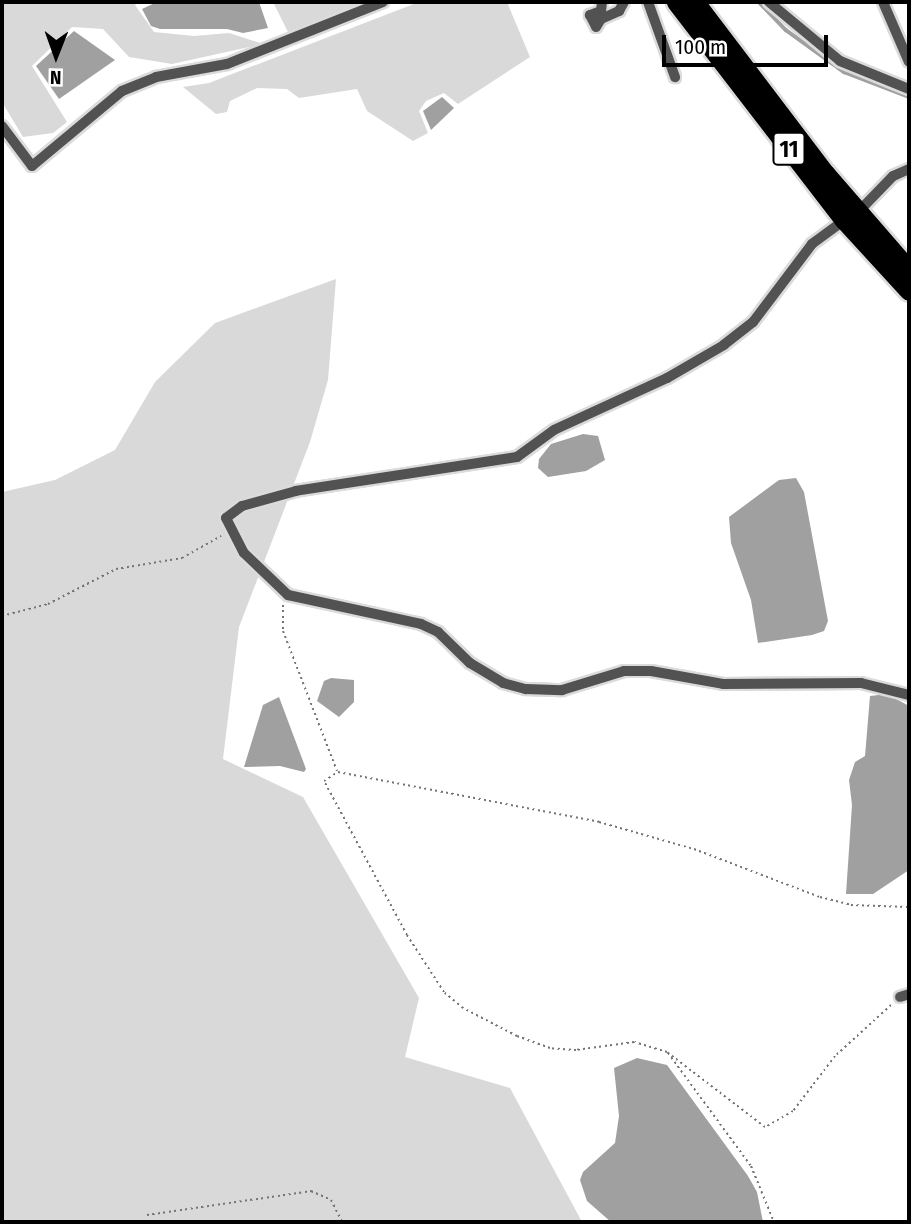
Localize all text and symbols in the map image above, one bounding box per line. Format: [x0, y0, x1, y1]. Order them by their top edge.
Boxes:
north arrow [21, 21, 91, 91]
scale bar [666, 21, 832, 65]
text: 100 m [675, 34, 726, 60]
text: N [50, 66, 62, 89]
road number: 11 [772, 130, 806, 168]

